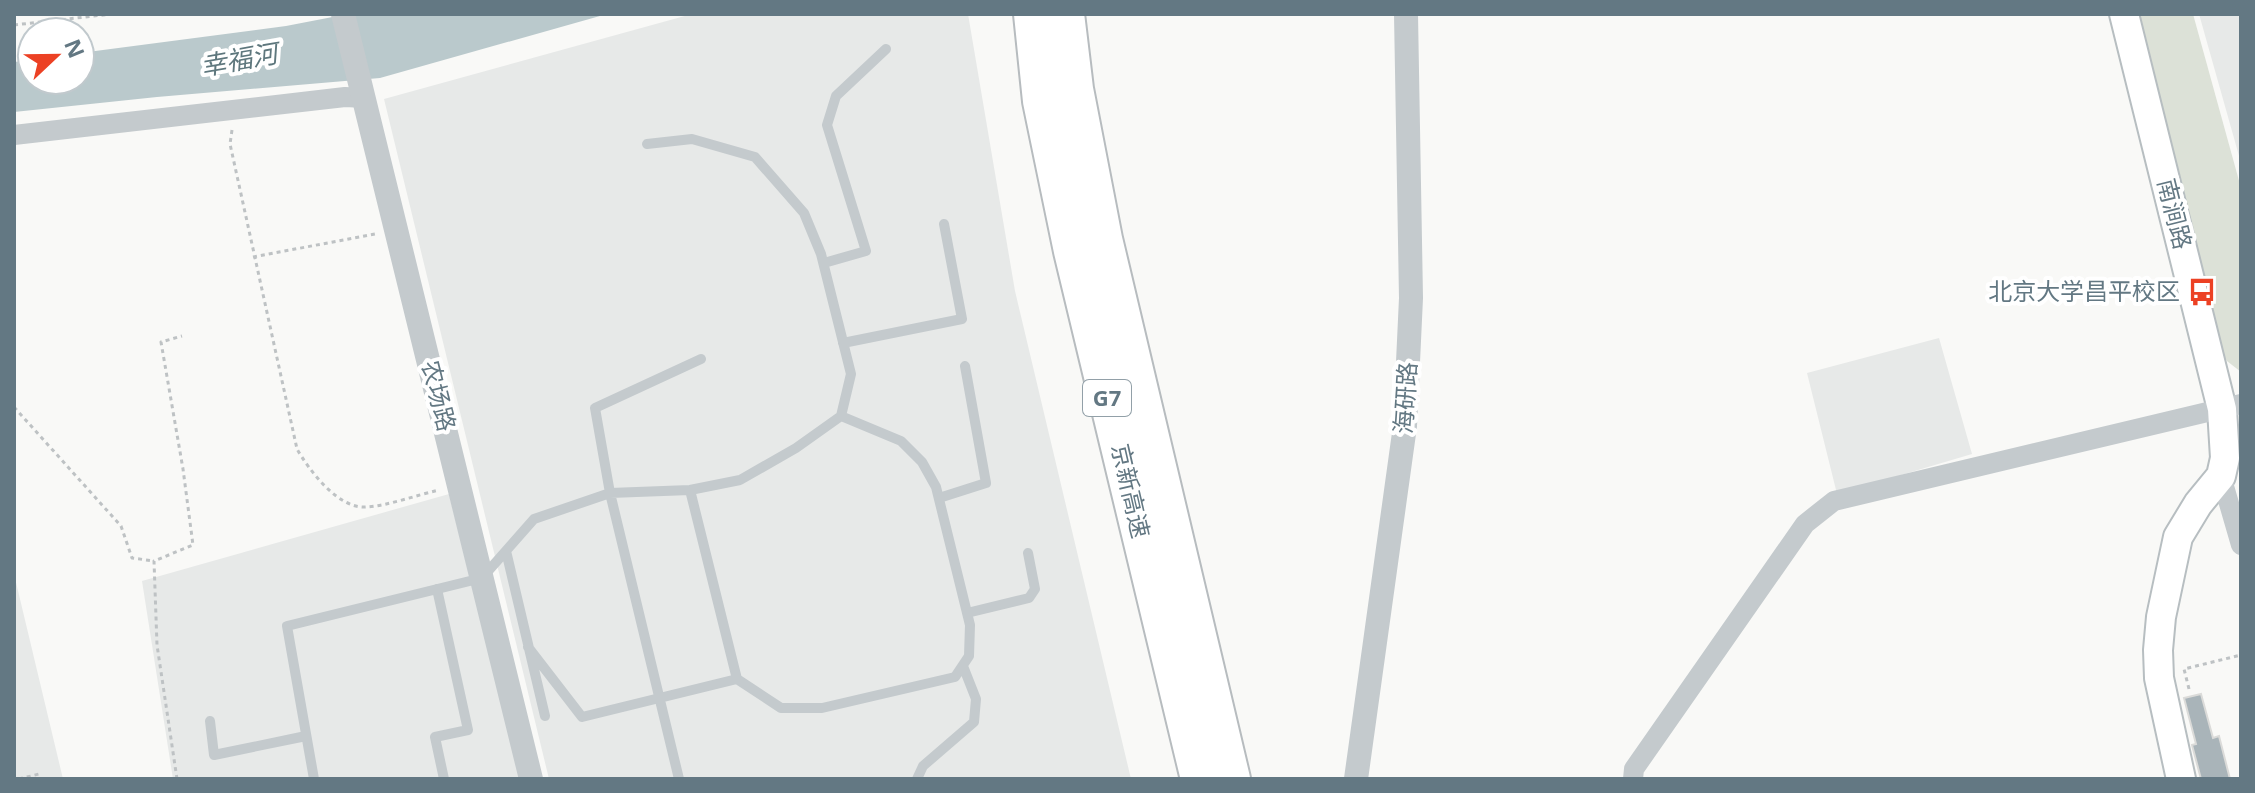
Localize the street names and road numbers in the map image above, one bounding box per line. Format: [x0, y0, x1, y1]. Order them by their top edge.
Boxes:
street label: 南涧路 [2151, 175, 2200, 253]
street label: 农场路 [415, 357, 464, 435]
street label: 海研路 [1386, 361, 1423, 435]
road number: G7 [1083, 380, 1131, 416]
street label: 京新高速 [1105, 440, 1158, 541]

